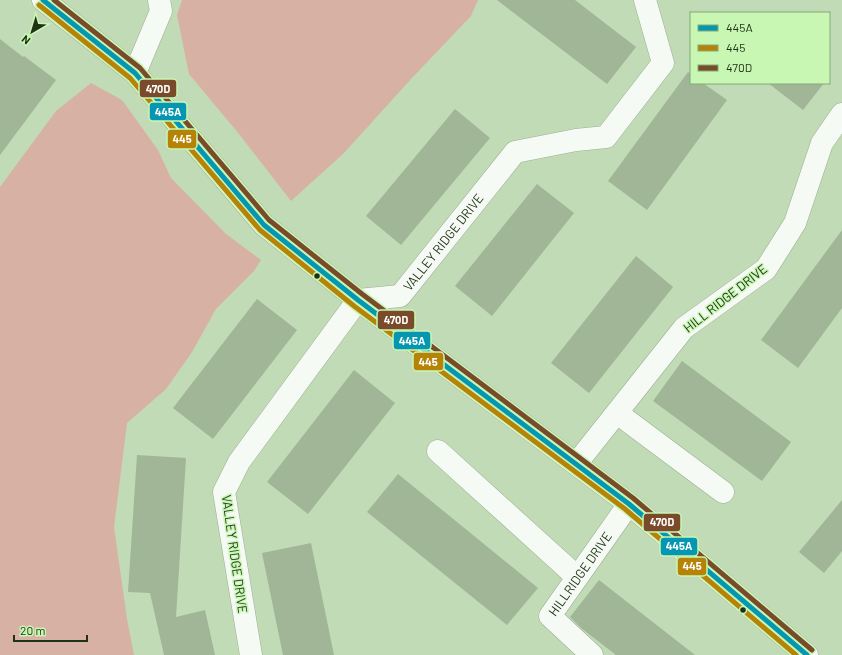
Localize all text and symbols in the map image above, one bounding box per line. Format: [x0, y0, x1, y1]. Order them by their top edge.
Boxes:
north arrow [12, 12, 52, 52]
legend [690, 12, 830, 84]
text: 445A [726, 20, 753, 34]
text: N [19, 33, 32, 48]
text: 445 [726, 40, 745, 54]
text: 470D [726, 60, 752, 74]
line badge: 470D [139, 79, 177, 98]
text: 470D [146, 82, 170, 95]
line badge: 445A [149, 102, 187, 121]
text: 445A [155, 105, 182, 118]
line badge: 445 [167, 129, 197, 149]
text: 445 [172, 132, 192, 145]
street label: VALLEY RIDGE DRIVE [400, 190, 487, 294]
street label: HILL RIDGE DRIVE [680, 260, 770, 336]
unlabelled marker [312, 271, 322, 281]
line badge: 470D [377, 310, 415, 330]
text: 470D [384, 313, 408, 326]
line badge: 445A [393, 331, 431, 350]
text: 445A [399, 334, 426, 347]
line badge: 445 [413, 352, 444, 371]
text: 445 [418, 355, 438, 368]
street label: VALLEY RIDGE DRIVE [219, 494, 251, 614]
line badge: 470D [643, 513, 681, 532]
text: 470D [650, 515, 674, 528]
street label: HILLRIDGE DRIVE [545, 528, 615, 619]
line badge: 445A [660, 537, 698, 556]
text: 445A [666, 539, 693, 552]
line badge: 445 [677, 557, 707, 576]
text: 445 [682, 559, 702, 572]
unlabelled marker [738, 605, 748, 615]
scale bar [14, 617, 87, 643]
text: 20 m [20, 623, 46, 637]

